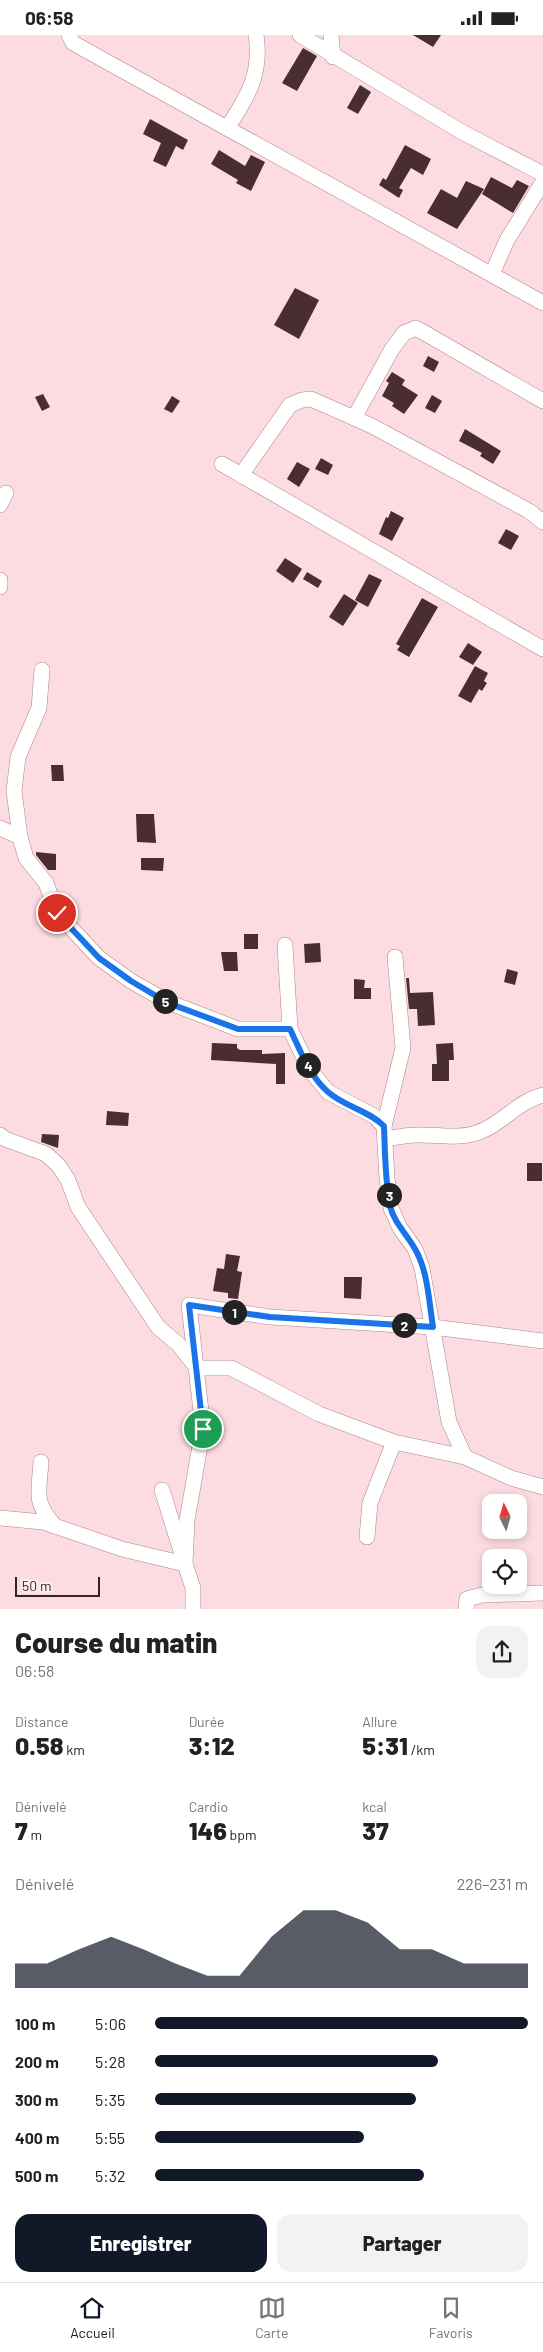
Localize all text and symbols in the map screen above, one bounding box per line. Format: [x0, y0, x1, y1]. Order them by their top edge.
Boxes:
text: 06:58 [25, 6, 73, 29]
pin [36, 892, 78, 934]
icon: check [43, 899, 71, 927]
pin: 5 [152, 989, 178, 1013]
text: 5 [162, 993, 169, 1010]
pin: 4 [296, 1053, 320, 1077]
text: 4 [304, 1057, 313, 1074]
pin: 3 [376, 1183, 402, 1207]
text: 3 [386, 1187, 393, 1204]
pin: 1 [222, 1299, 246, 1325]
text: 1 [232, 1304, 237, 1321]
pin: 2 [392, 1313, 416, 1337]
text: 2 [401, 1317, 408, 1334]
pin [182, 1408, 224, 1450]
icon: arrive [189, 1415, 217, 1443]
north arrow [482, 1494, 528, 1539]
map controls [482, 1494, 527, 1594]
button: locate [482, 1549, 527, 1594]
scale bar [15, 1575, 100, 1598]
text: 50 m [22, 1577, 51, 1594]
text: Course du matin [15, 1625, 217, 1659]
button: share [476, 1626, 528, 1678]
text: 06:58 [15, 1661, 54, 1680]
text: Distance [15, 1713, 68, 1730]
text: Durée [189, 1713, 225, 1730]
text: Allure [362, 1713, 397, 1730]
text: 0.58 [15, 1730, 63, 1760]
text: 3:12 [189, 1730, 235, 1760]
text: 5:31 [362, 1730, 408, 1760]
text: km [63, 1741, 85, 1758]
text: /km [408, 1741, 435, 1758]
text: Dénivelé [15, 1798, 67, 1815]
text: Cardio [189, 1798, 228, 1815]
text: kcal [362, 1798, 387, 1815]
text: 7 [15, 1815, 28, 1845]
text: 146 [189, 1815, 227, 1845]
text: 37 [362, 1815, 389, 1845]
text: m [28, 1826, 42, 1843]
text: bpm [227, 1826, 257, 1843]
text: Dénivelé [15, 1874, 74, 1893]
text: 226–231 m [457, 1874, 528, 1893]
text: 100 m [15, 2014, 55, 2033]
text: 5:06 [95, 2014, 126, 2033]
text: 200 m [15, 2052, 59, 2071]
text: 5:28 [95, 2052, 126, 2071]
text: 300 m [15, 2090, 58, 2109]
text: 5:35 [95, 2090, 125, 2109]
text: 400 m [15, 2128, 59, 2147]
text: 5:55 [95, 2128, 125, 2147]
text: 500 m [15, 2166, 58, 2185]
text: 5:32 [95, 2166, 125, 2185]
button: Enregistrer [15, 2214, 267, 2272]
button: Partager [277, 2214, 528, 2272]
tab: Accueil [70, 2294, 115, 2341]
tab: Carte [255, 2294, 288, 2341]
tab: Favoris [429, 2294, 473, 2341]

